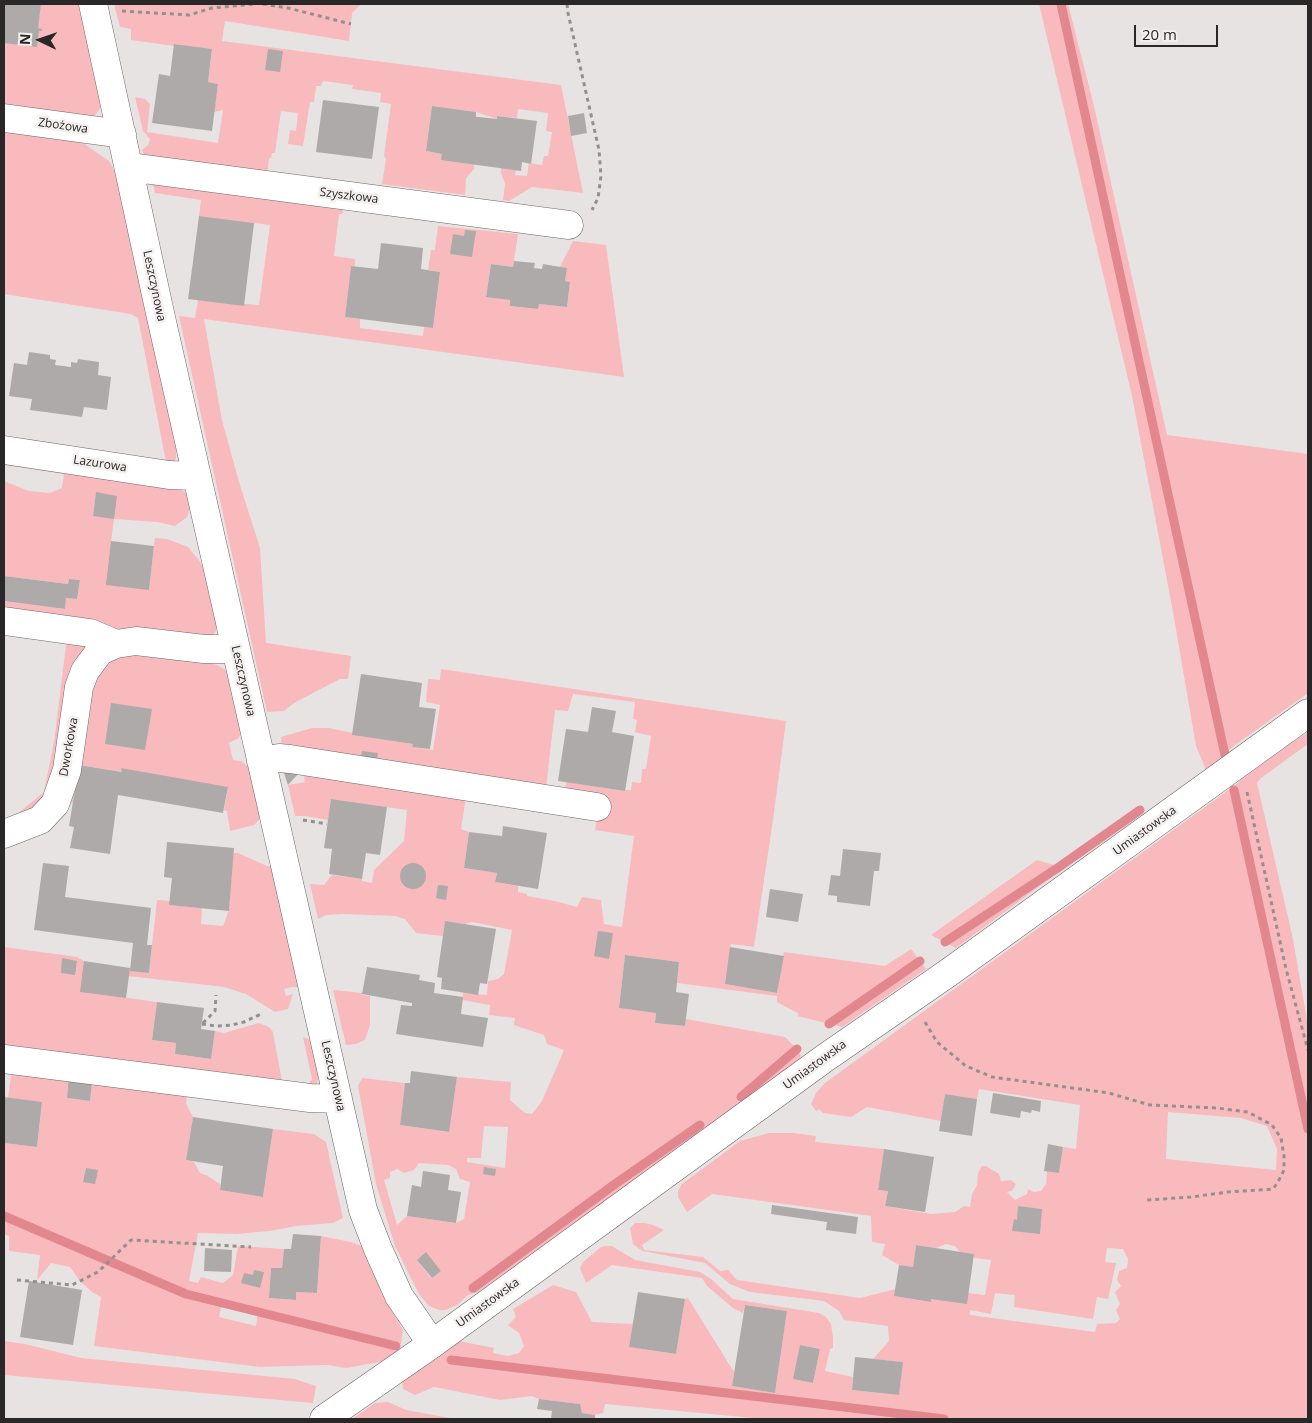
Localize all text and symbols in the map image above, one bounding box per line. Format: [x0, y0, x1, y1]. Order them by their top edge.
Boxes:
north arrow [15, 15, 65, 65]
scale bar [1137, 15, 1221, 47]
text: 20 m [1142, 24, 1177, 44]
text: N [15, 33, 34, 45]
street label: Zbożowa [37, 115, 89, 137]
street label: Szyszkowa [319, 185, 379, 207]
street label: Leszczynowa [139, 249, 169, 323]
street label: Lazurowa [72, 453, 128, 475]
street label: Leszczynowa [228, 644, 258, 718]
street label: Dworkowa [57, 716, 81, 778]
street label: Umiastowska [1111, 803, 1179, 859]
street label: Umiastowska [781, 1037, 849, 1093]
street label: Leszczynowa [318, 1039, 348, 1113]
street label: Umiastowska [454, 1275, 522, 1331]

